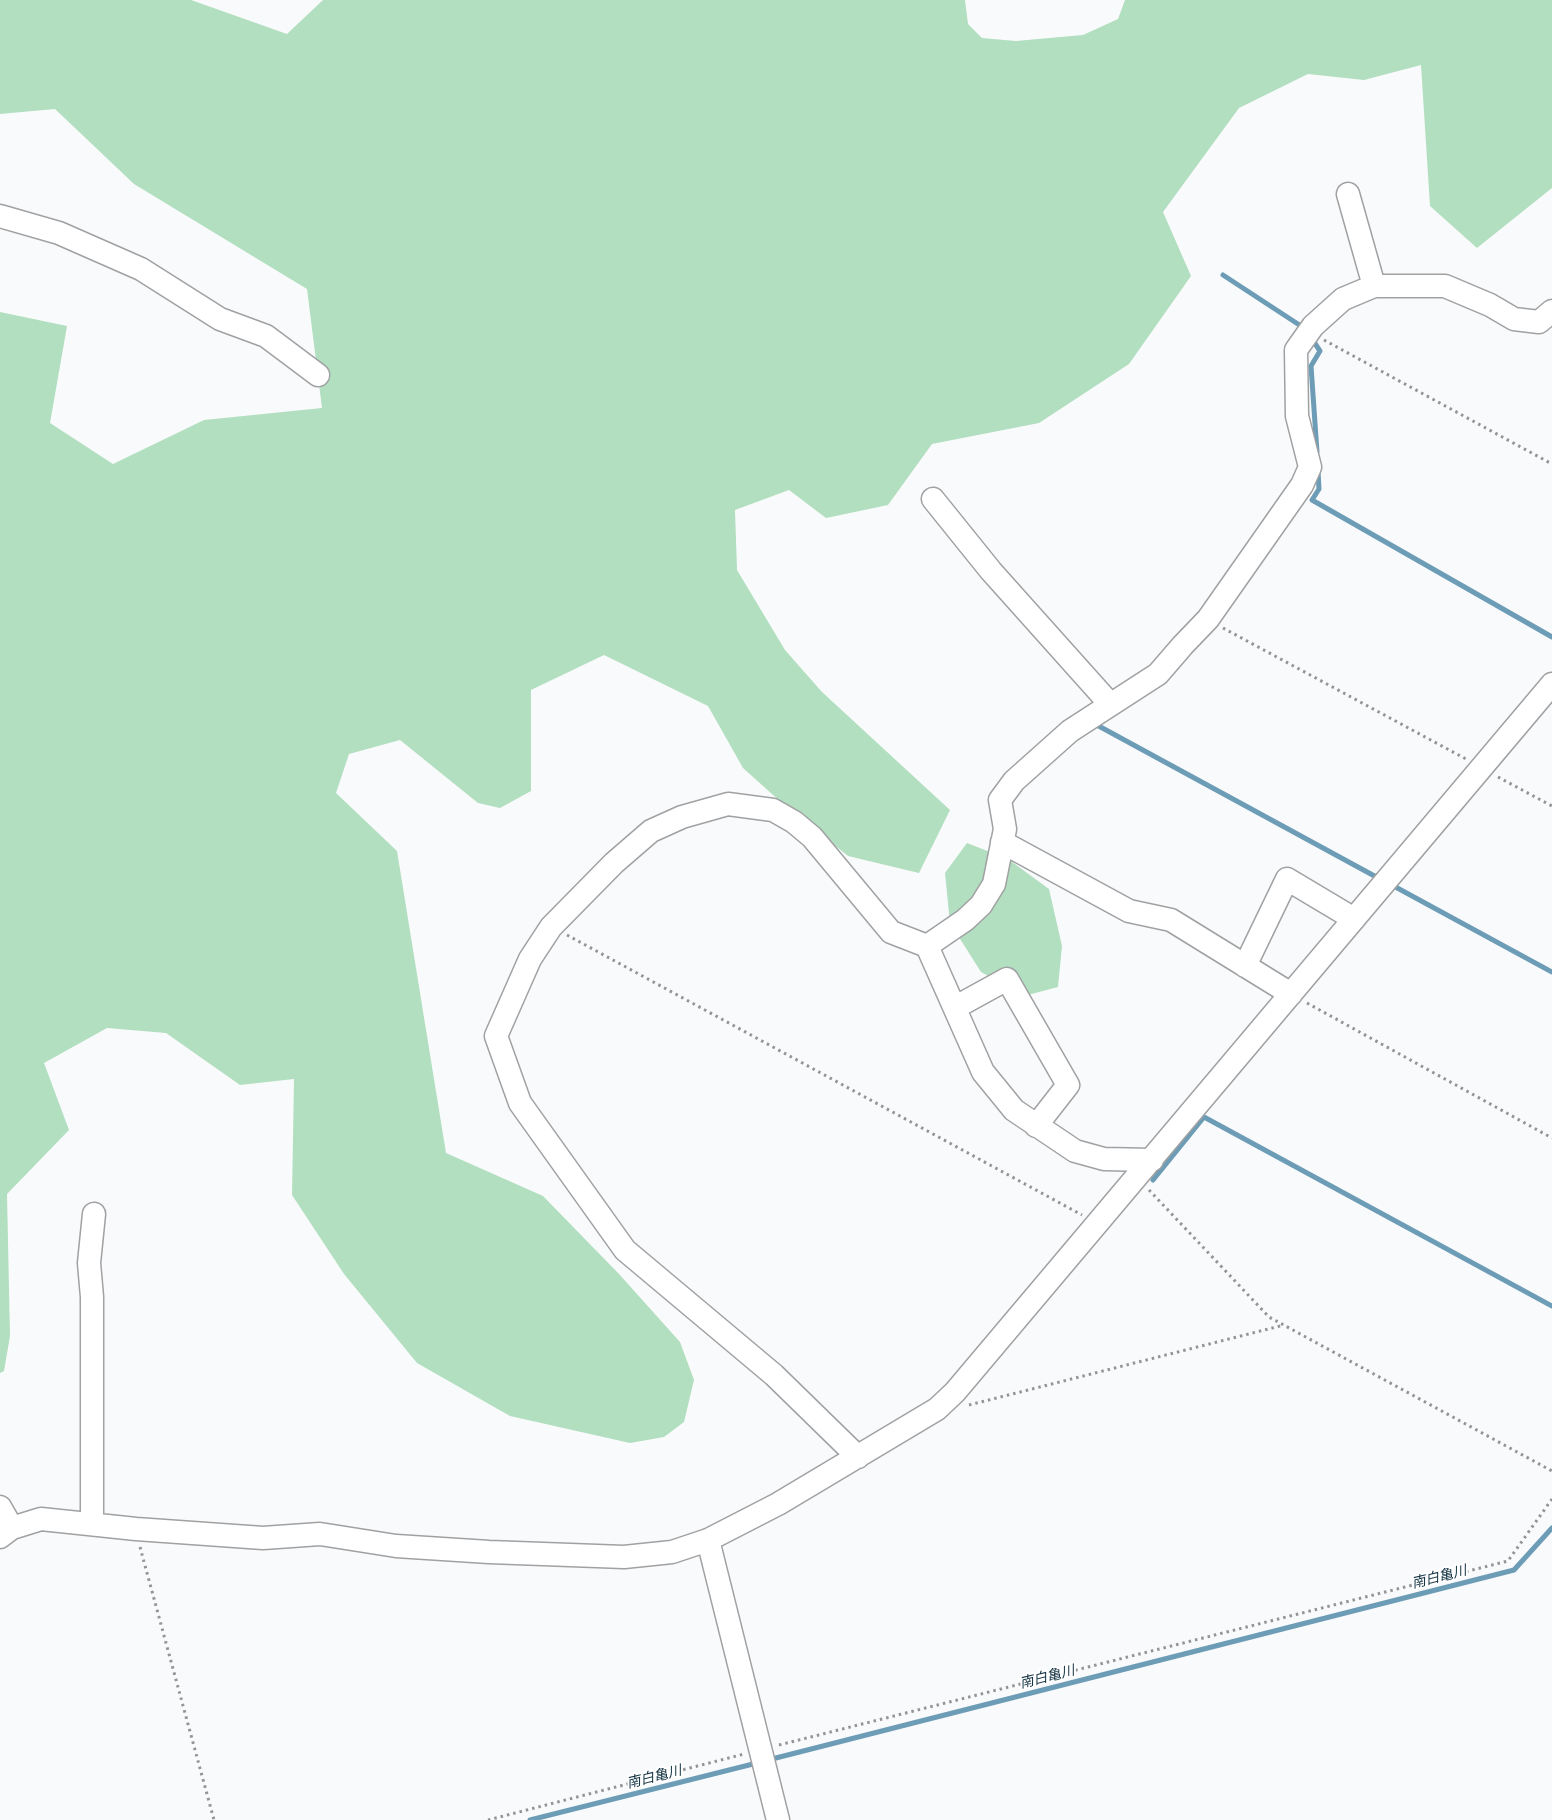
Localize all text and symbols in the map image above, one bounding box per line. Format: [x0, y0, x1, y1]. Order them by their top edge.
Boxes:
water label: 南白亀川 [1410, 1562, 1468, 1592]
water label: 南白亀川 [1018, 1662, 1076, 1692]
water label: 南白亀川 [625, 1762, 683, 1792]

